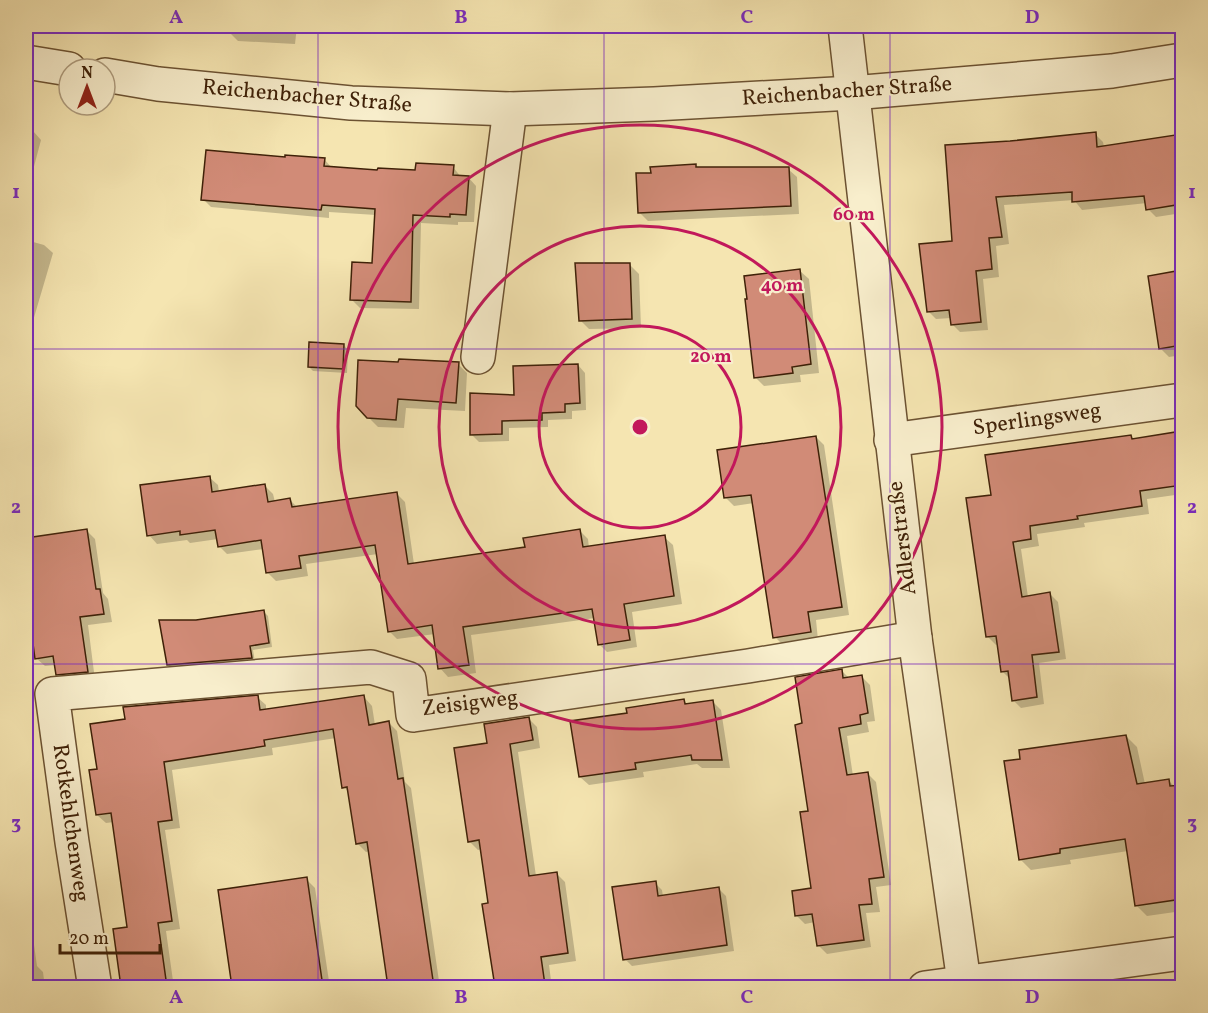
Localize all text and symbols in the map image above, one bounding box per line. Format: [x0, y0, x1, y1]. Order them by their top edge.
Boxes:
text: A [169, 4, 183, 32]
text: B [454, 4, 468, 32]
text: C [741, 4, 754, 32]
text: D [1025, 4, 1039, 32]
north arrow [57, 57, 117, 117]
text: N [81, 63, 93, 85]
street label: Reichenbacher Straße [741, 69, 953, 115]
street label: Reichenbacher Straße [201, 72, 413, 122]
text: 1 [12, 179, 20, 207]
text: 1 [1188, 179, 1196, 207]
text: 60 m [833, 203, 875, 228]
text: 40 m [761, 274, 803, 299]
text: 20 m [690, 345, 732, 370]
street label: Sperlingsweg [971, 396, 1103, 444]
centre of rings [630, 417, 650, 437]
street label: Adlerstraße [881, 479, 925, 597]
text: 2 [11, 494, 21, 522]
text: 2 [1187, 494, 1197, 522]
street label: Zeisigweg [420, 683, 520, 725]
street label: Rotkehlchenweg [44, 742, 96, 904]
text: 3 [11, 810, 21, 838]
text: 3 [1187, 810, 1197, 838]
scale bar [60, 917, 160, 955]
text: 20 m [69, 927, 109, 952]
text: A [169, 984, 183, 1012]
text: B [454, 984, 468, 1012]
text: C [741, 984, 754, 1012]
text: D [1025, 984, 1039, 1012]

